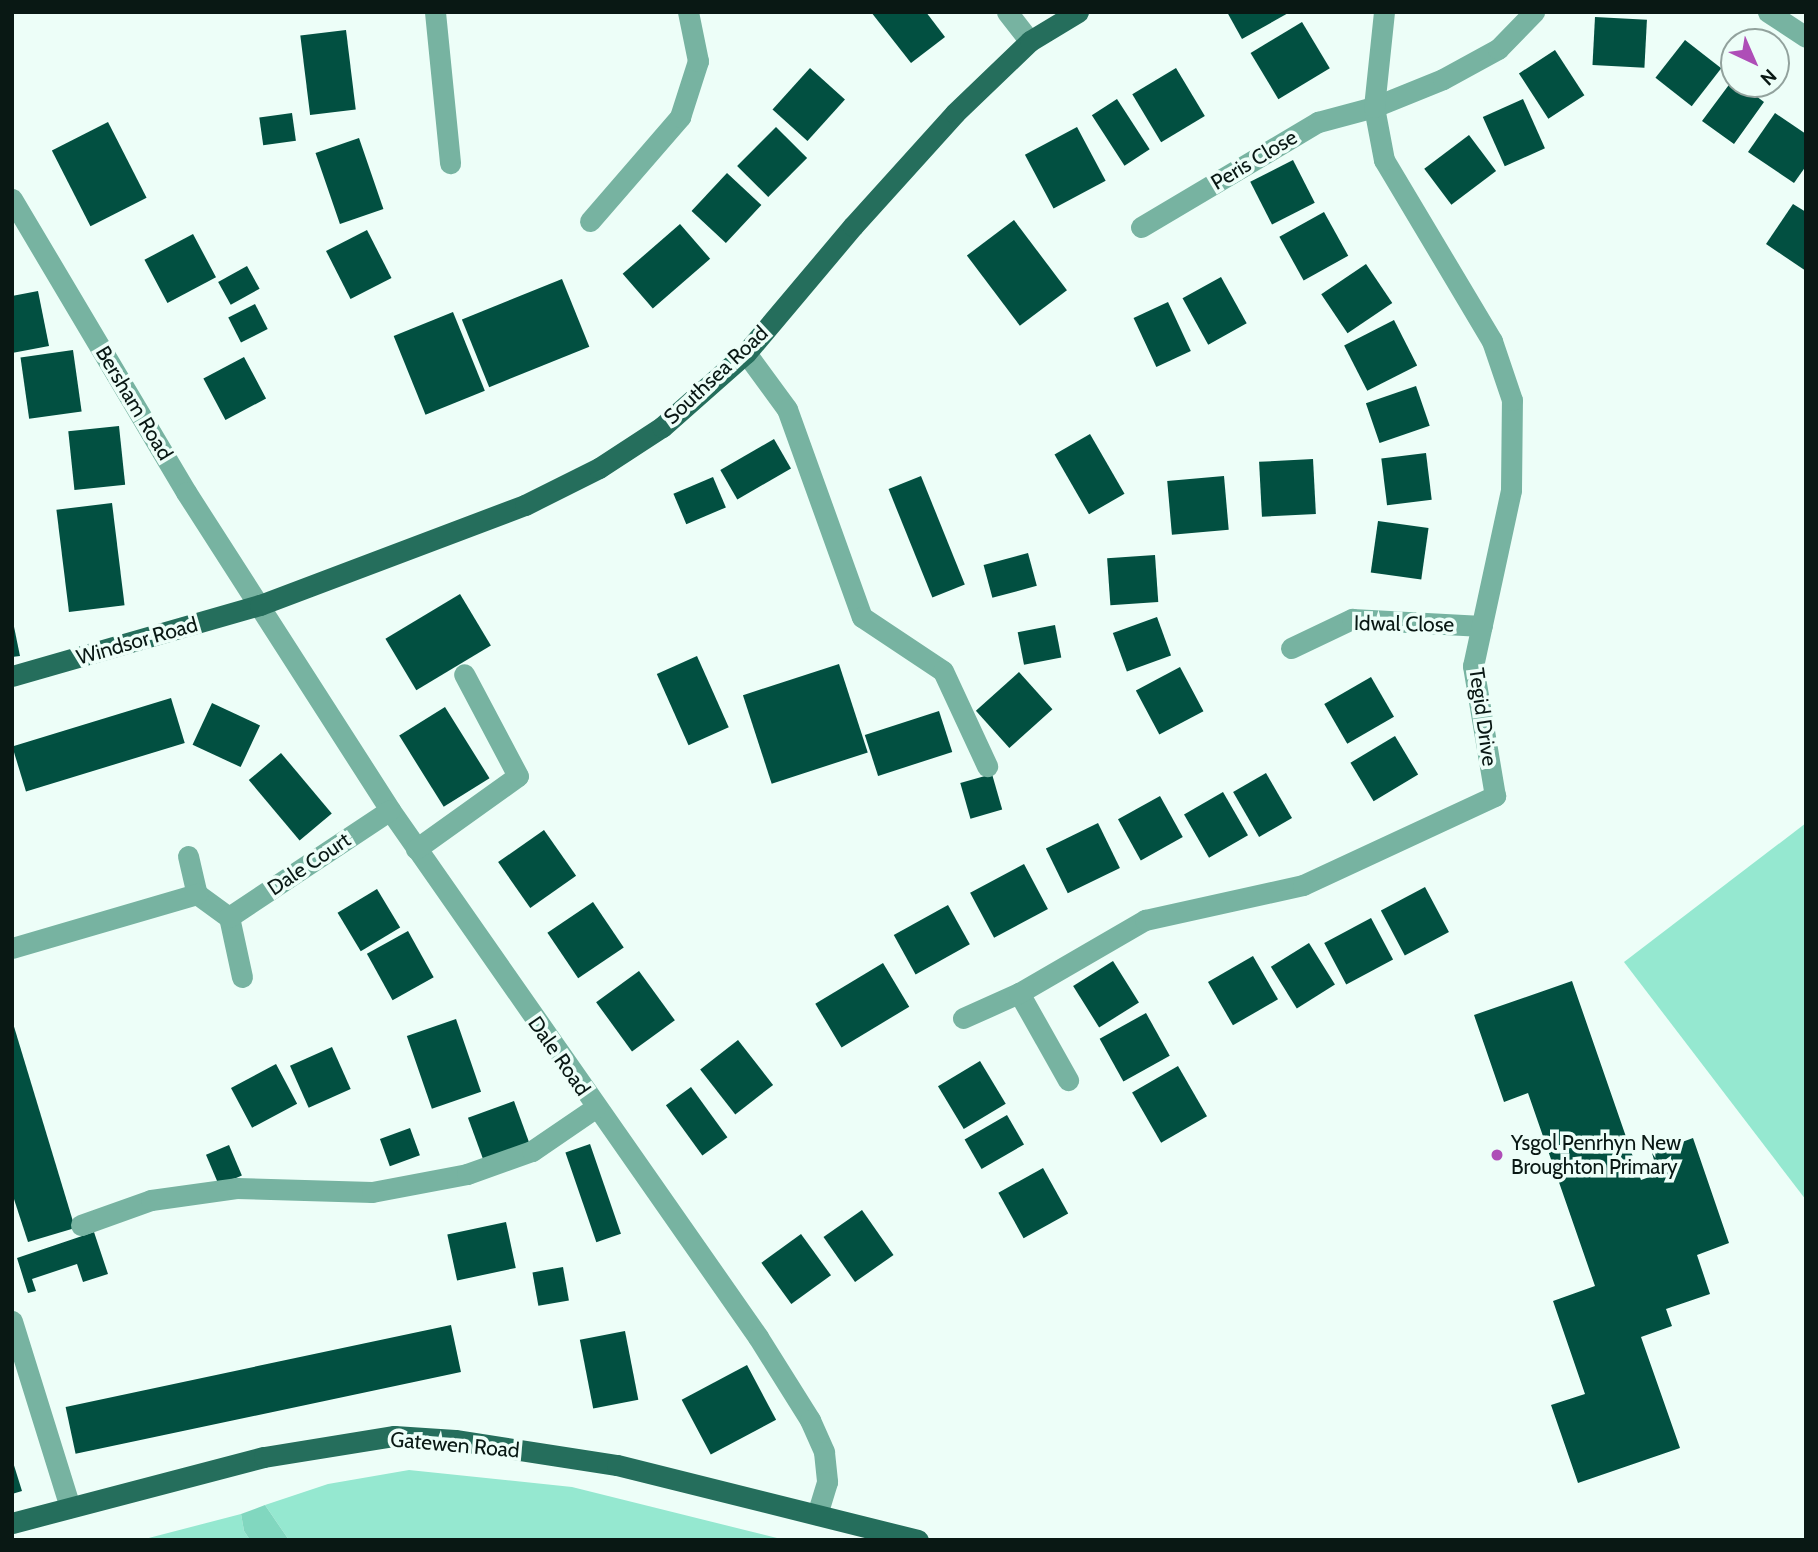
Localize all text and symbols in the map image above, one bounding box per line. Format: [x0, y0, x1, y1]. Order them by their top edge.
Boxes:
north arrow [1720, 28, 1790, 98]
text: N [1756, 64, 1781, 90]
street label: Peris Close [1206, 125, 1302, 195]
street label: Southsea Road [659, 320, 773, 430]
street label: Bersham Road [90, 341, 178, 465]
street label: Idwal Close [1354, 611, 1454, 637]
street label: Windsor Road [74, 612, 200, 670]
street label: Tegid Drive [1464, 666, 1502, 768]
street label: Dale Court [263, 827, 355, 901]
street label: Dale Road [523, 1011, 595, 1101]
place label: Ysgol Penrhyn New Broughton Primary [1511, 1130, 1681, 1180]
marker: Ysgol Penrhyn New Broughton Primary [1489, 1147, 1505, 1163]
street label: Gatewen Road [389, 1427, 521, 1463]

